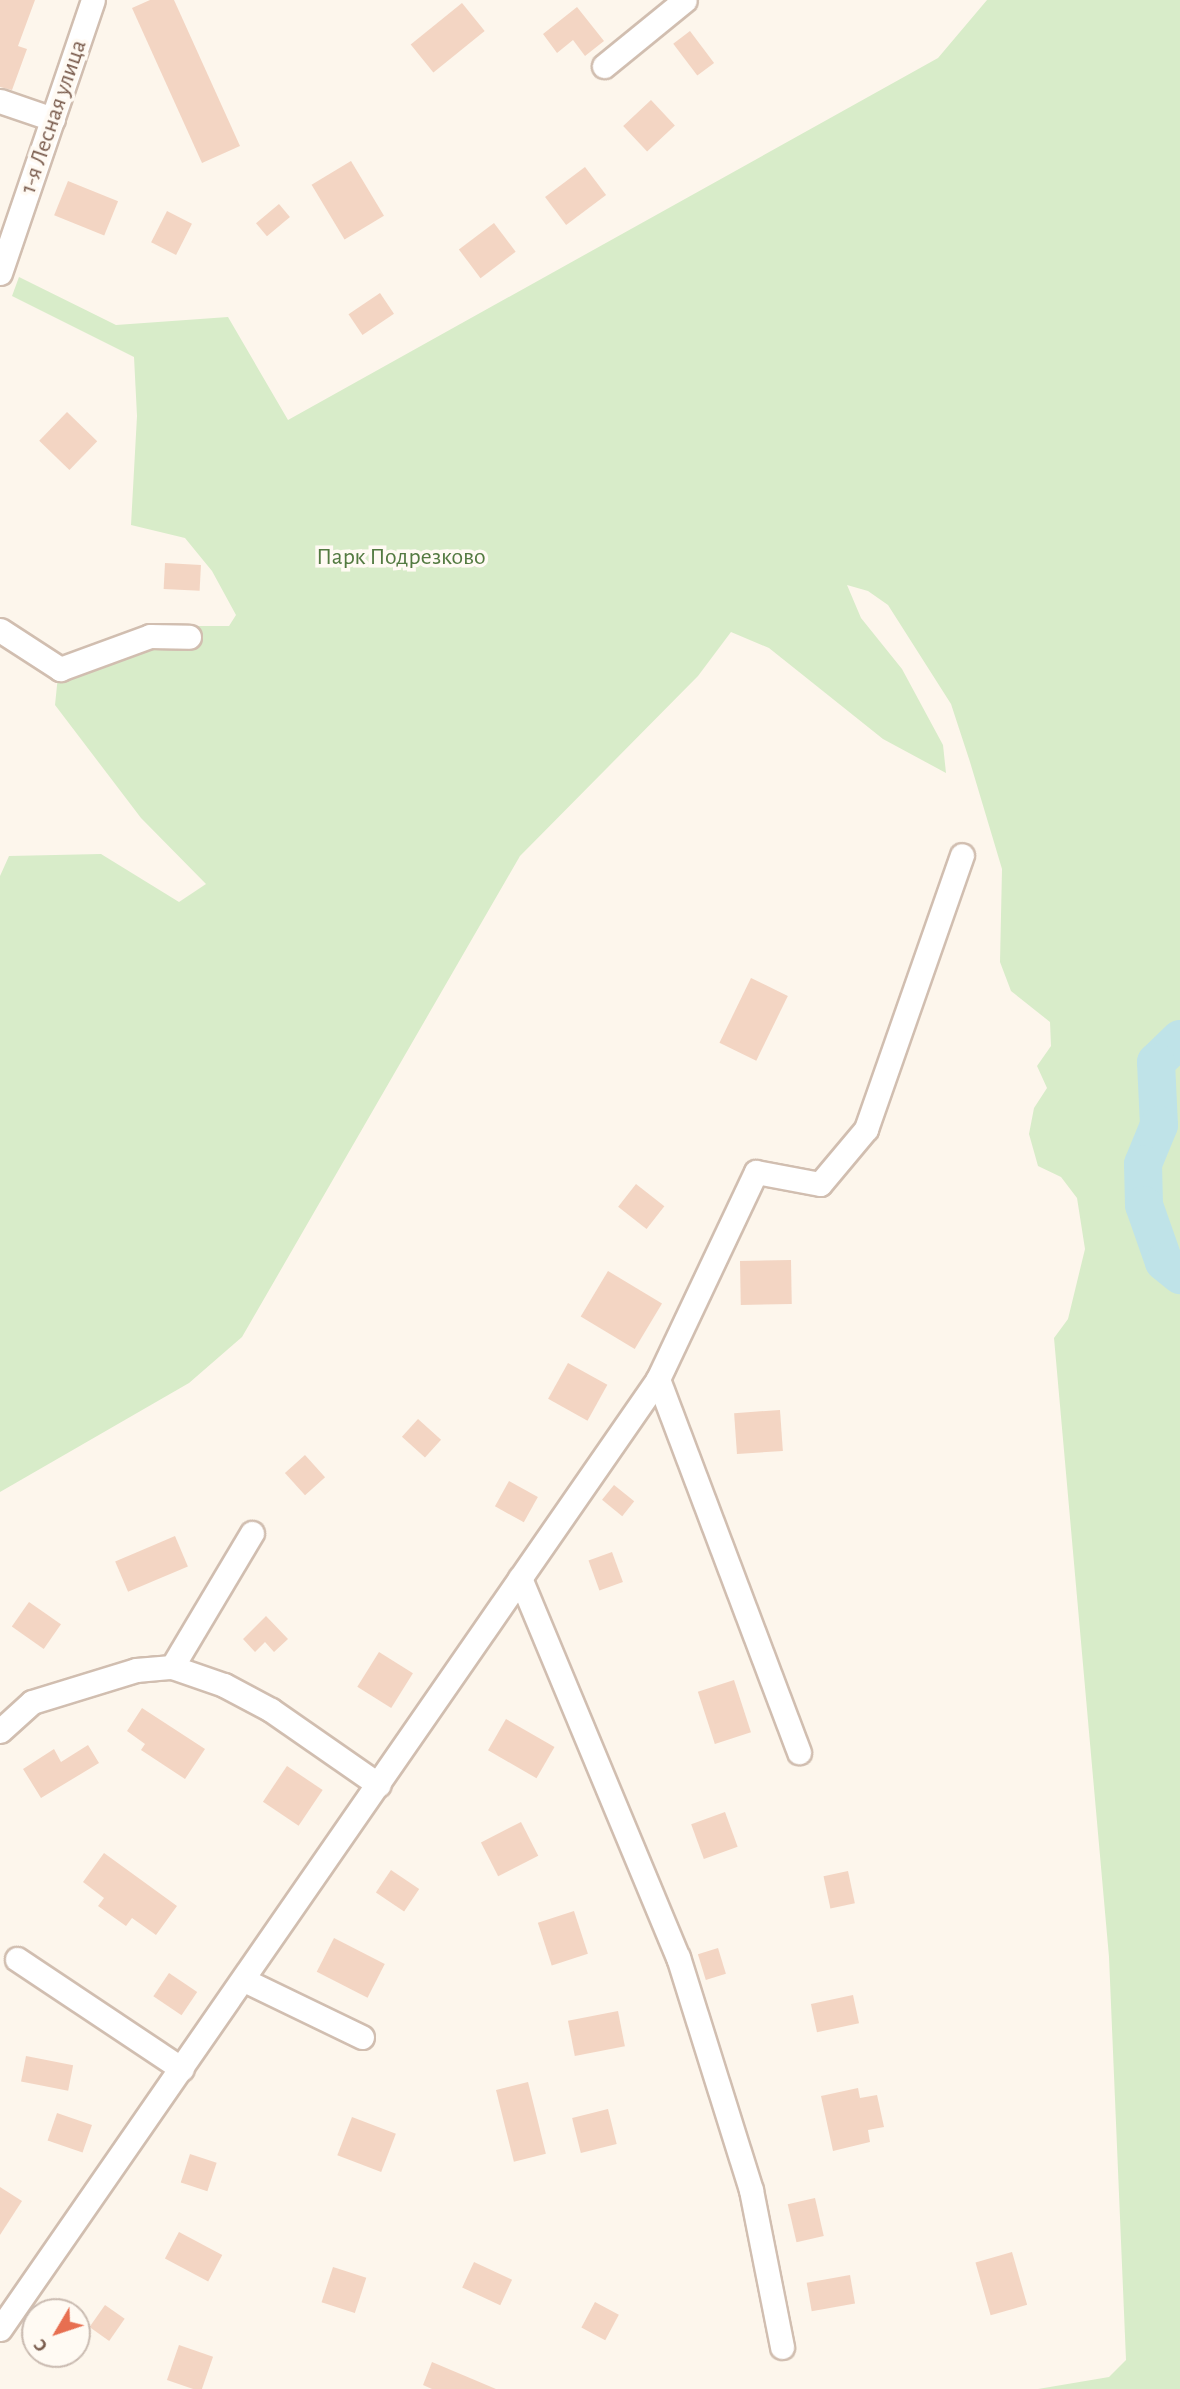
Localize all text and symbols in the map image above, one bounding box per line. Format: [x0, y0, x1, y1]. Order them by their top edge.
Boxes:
street label: 1-я Лесная улица [14, 36, 94, 198]
park label: Парк Подрезково [316, 544, 486, 572]
north arrow [21, 2298, 91, 2368]
text: С [30, 2335, 52, 2355]

